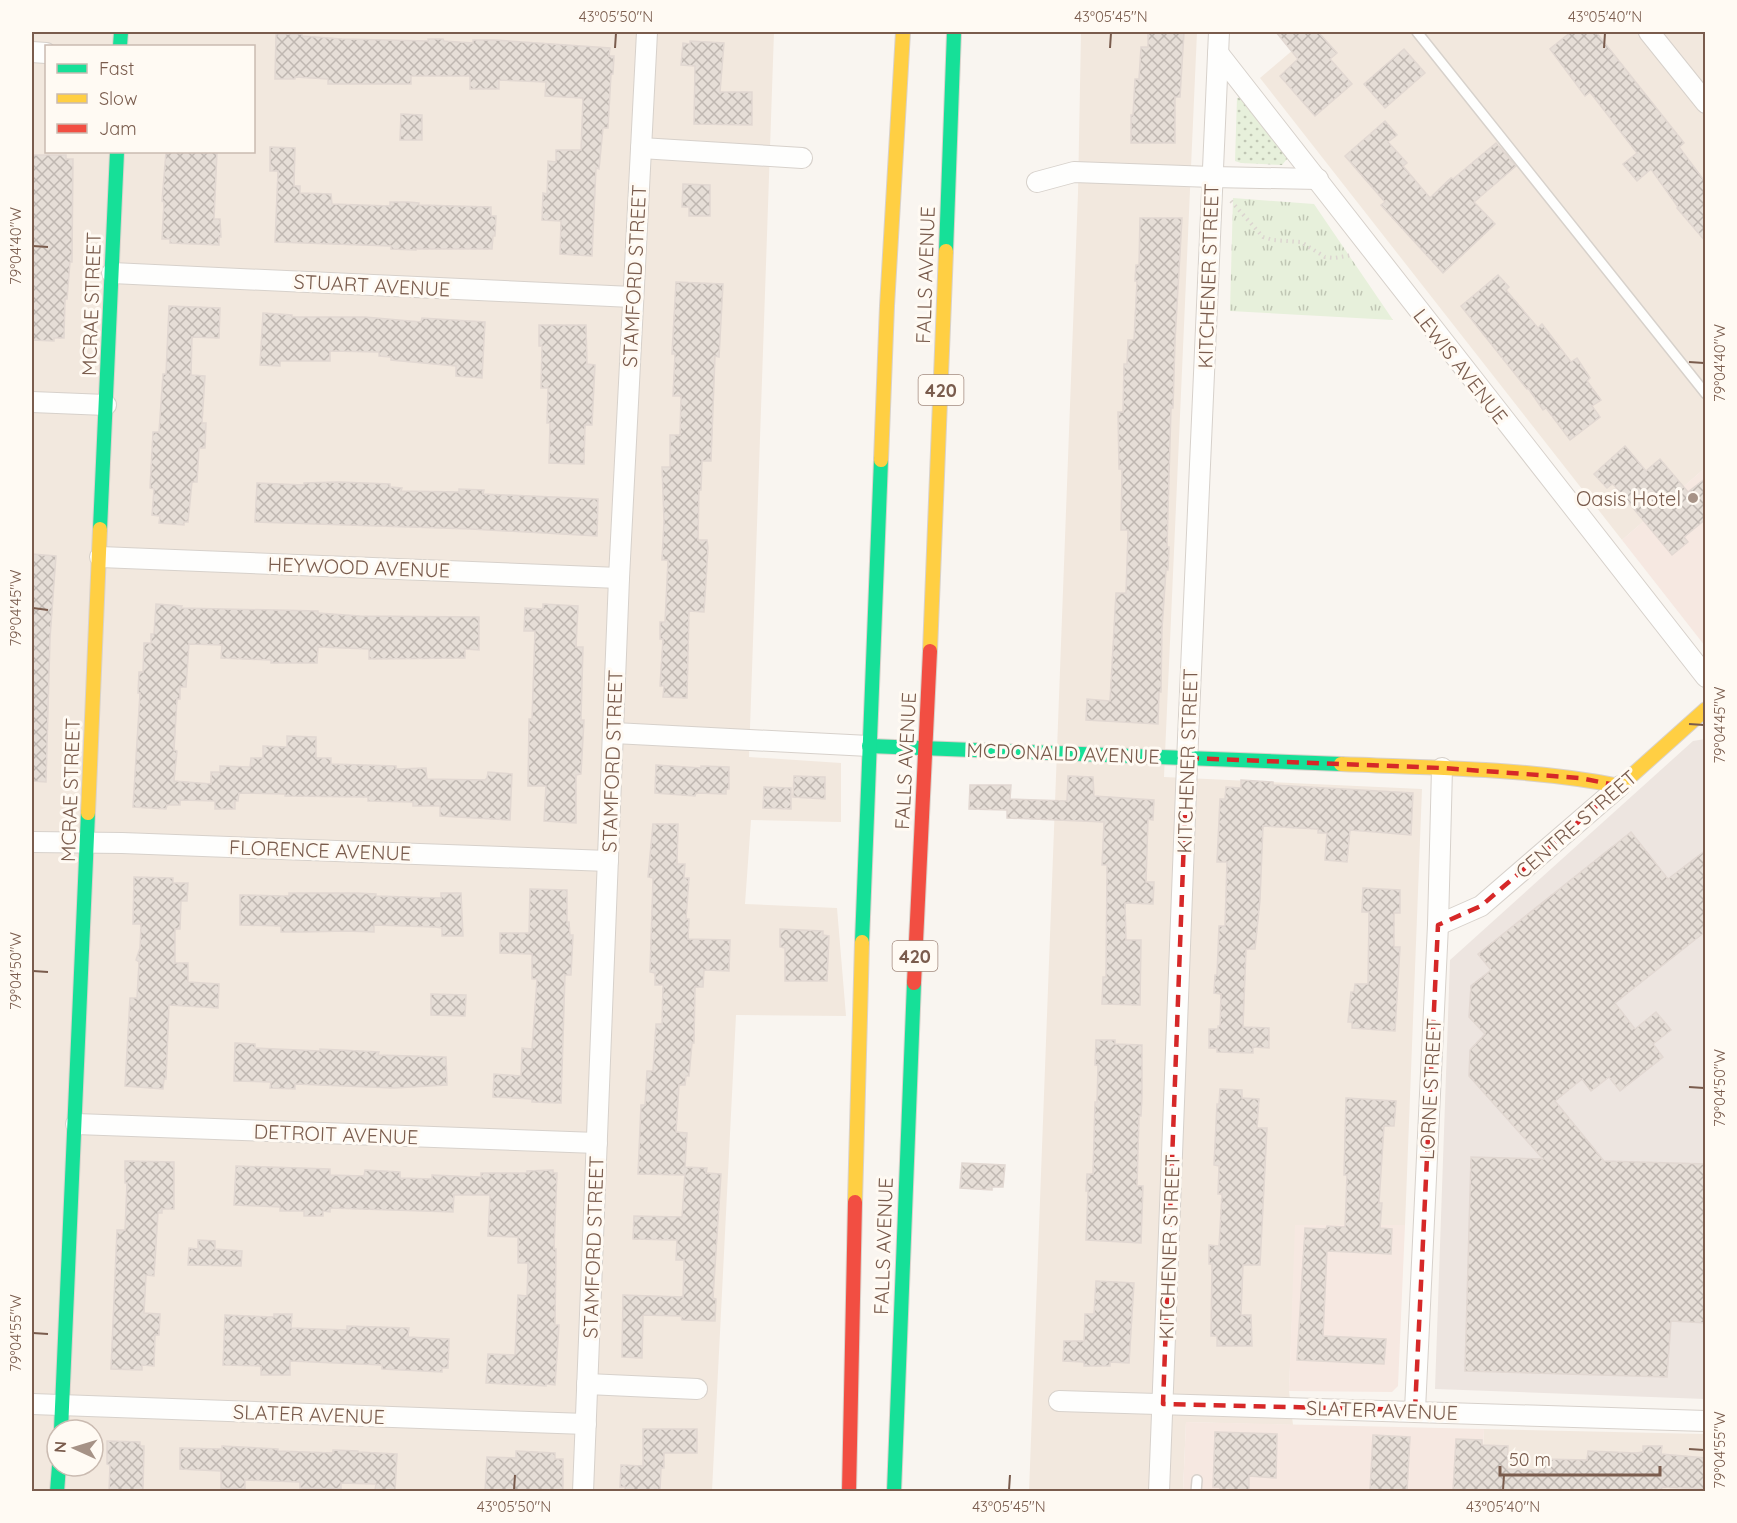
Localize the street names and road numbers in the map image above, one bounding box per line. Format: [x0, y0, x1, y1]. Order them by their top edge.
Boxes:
street label: KITCHENER STREET [1192, 183, 1224, 369]
street label: STAMFORD STREET [617, 184, 651, 368]
street label: FALLS AVENUE [910, 206, 940, 344]
street label: MCRAE STREET [76, 231, 106, 377]
street label: STUART AVENUE [293, 268, 451, 302]
street label: LEWIS AVENUE [1408, 304, 1514, 428]
road number: 420 [918, 375, 964, 405]
street label: HEYWOOD AVENUE [267, 551, 451, 583]
street label: KITCHENER STREET [1171, 668, 1203, 854]
street label: STAMFORD STREET [596, 669, 628, 853]
street label: FALLS AVENUE [889, 692, 921, 830]
street label: MCRAE STREET [55, 717, 85, 863]
street label: MCDONALD AVENUE [966, 737, 1160, 769]
street label: CENTRE STREET [1510, 764, 1642, 884]
street label: FLORENCE AVENUE [229, 834, 411, 866]
road number: 420 [892, 941, 938, 971]
street label: LORNE STREET [1414, 1017, 1446, 1161]
street label: DETROIT AVENUE [253, 1119, 419, 1149]
street label: KITCHENER STREET [1153, 1154, 1185, 1340]
street label: STAMFORD STREET [577, 1155, 609, 1339]
street label: FALLS AVENUE [868, 1177, 898, 1315]
street label: SLATER AVENUE [1306, 1395, 1458, 1425]
street label: SLATER AVENUE [233, 1399, 385, 1429]

